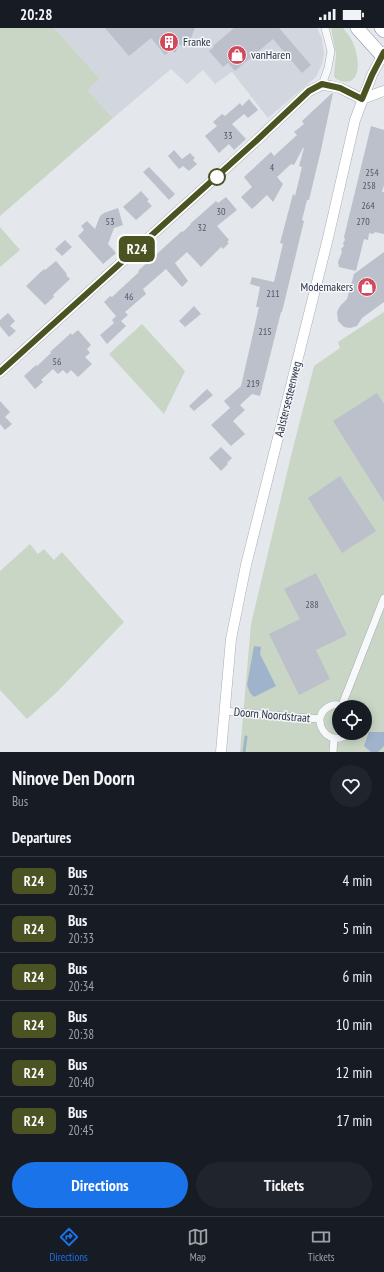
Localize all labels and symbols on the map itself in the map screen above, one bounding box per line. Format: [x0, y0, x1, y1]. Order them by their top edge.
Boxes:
building icon: Franke [158, 31, 180, 53]
place label: Franke [183, 34, 211, 49]
shop icon: vanHaren [226, 44, 248, 66]
place label: vanHaren [251, 47, 290, 62]
house number: 33 [224, 129, 233, 142]
house number: 4 [270, 161, 275, 174]
house number: 254 [365, 166, 379, 179]
unlabelled marker [208, 168, 226, 186]
house number: 258 [362, 179, 376, 192]
house number: 264 [361, 199, 375, 212]
house number: 30 [217, 205, 226, 218]
house number: 53 [106, 215, 115, 228]
house number: 270 [356, 215, 370, 228]
house number: 32 [198, 221, 207, 234]
line badge: R24 [114, 236, 160, 262]
shop icon: Modemakers [356, 276, 378, 298]
place label: Modemakers [301, 279, 353, 294]
house number: 211 [266, 287, 280, 300]
house number: 46 [125, 290, 134, 303]
house number: 215 [258, 325, 272, 338]
house number: 56 [53, 355, 62, 368]
street label: Aalstersesteenweg [271, 360, 304, 438]
house number: 219 [246, 377, 260, 390]
house number: 288 [305, 598, 319, 611]
street label: Doorn Noordstraat [233, 704, 312, 725]

